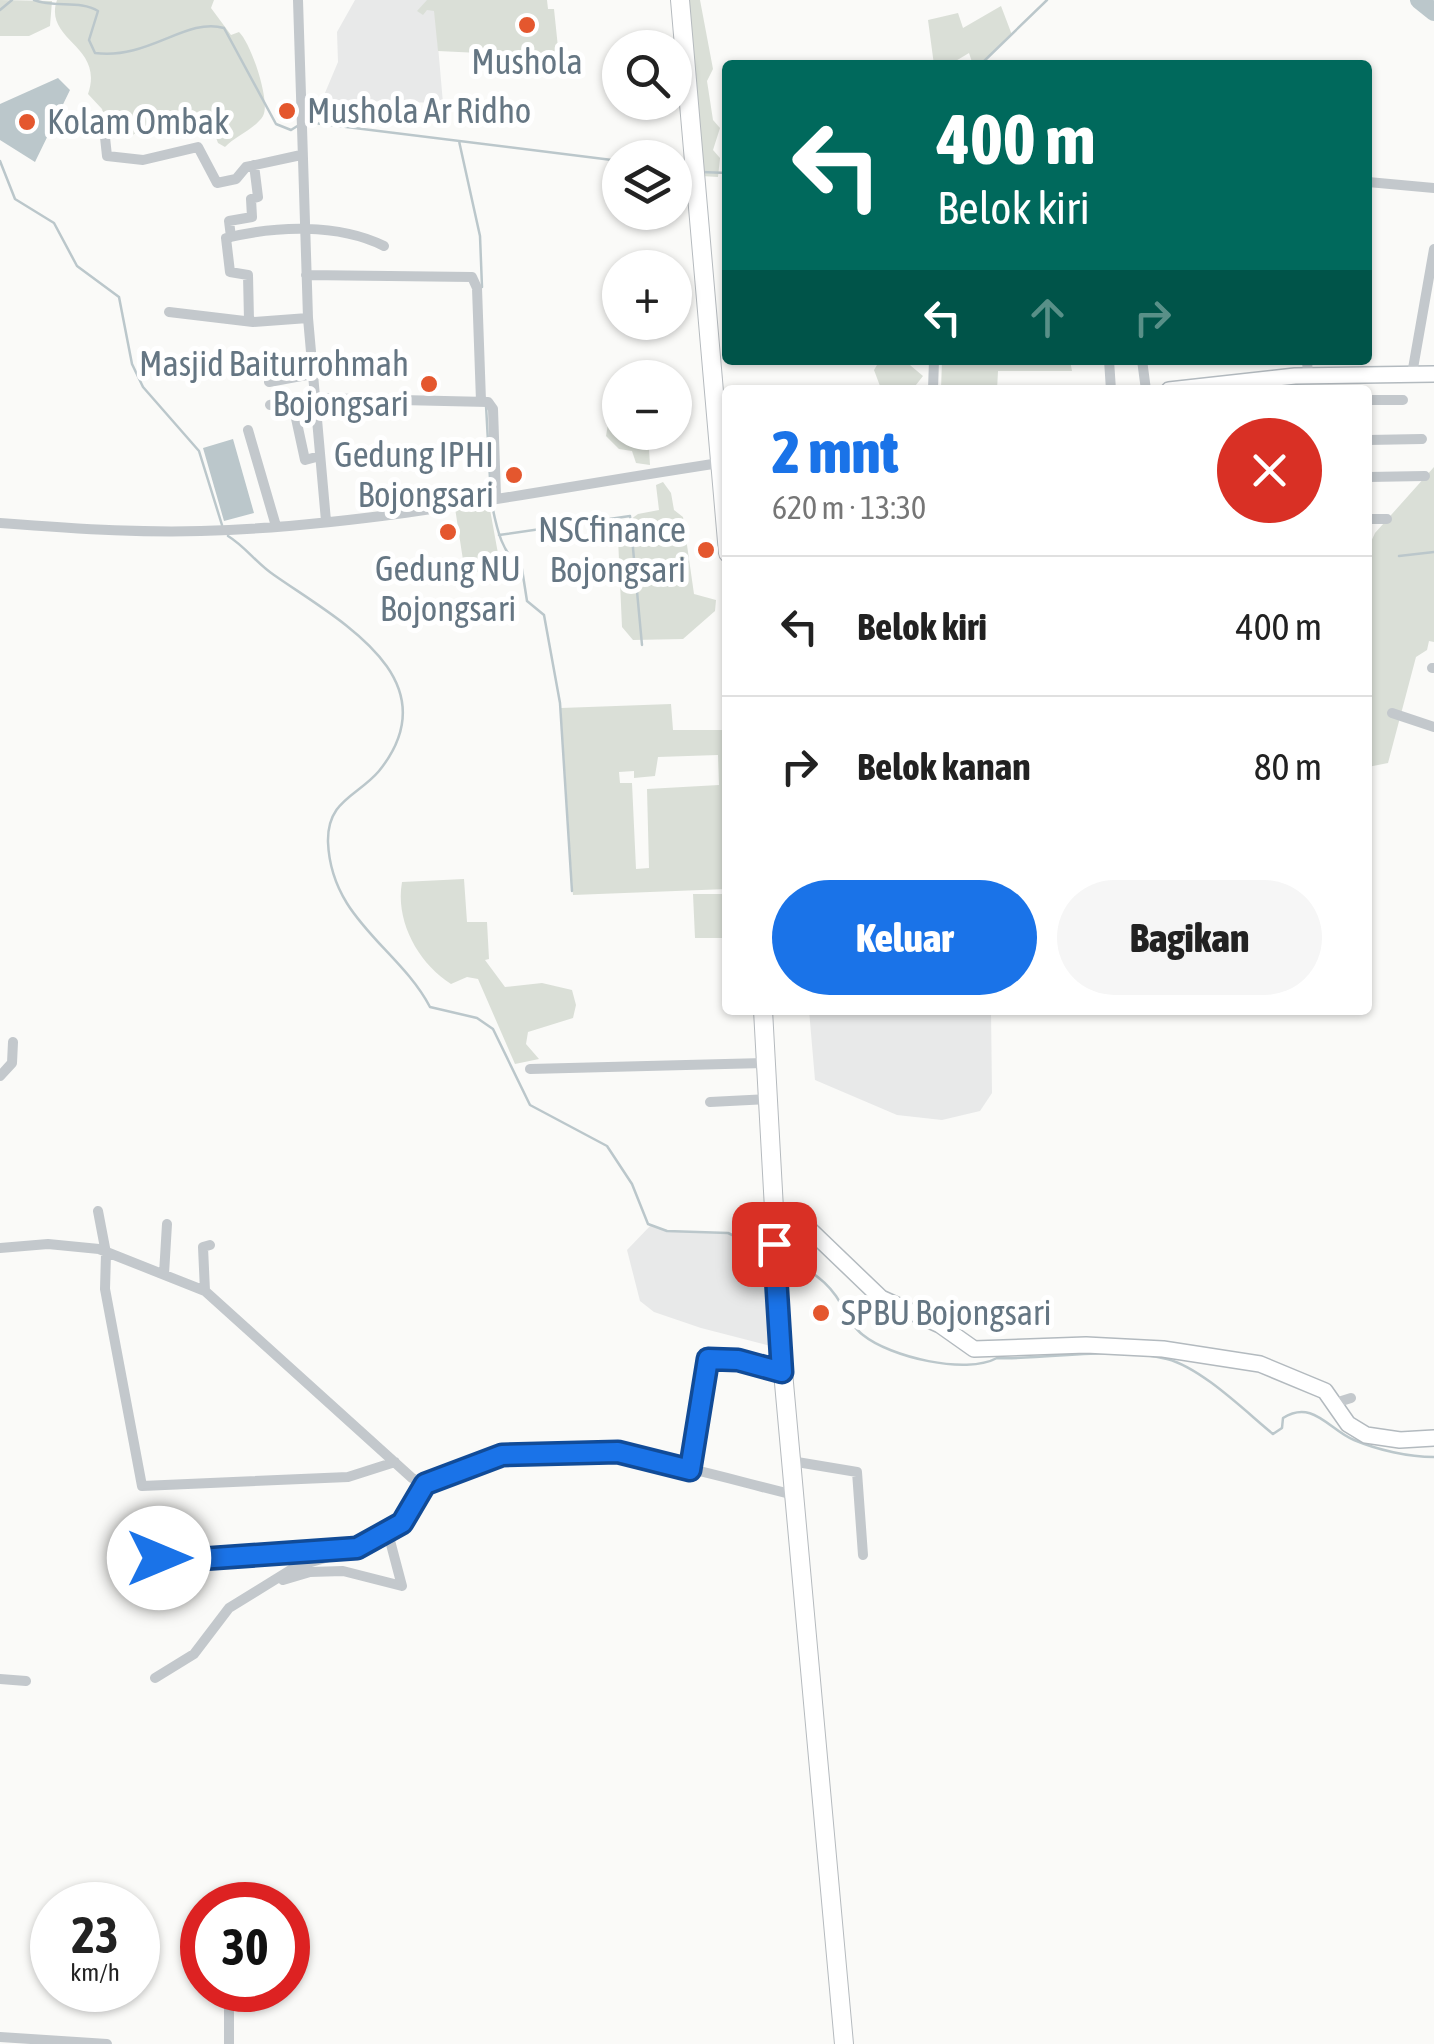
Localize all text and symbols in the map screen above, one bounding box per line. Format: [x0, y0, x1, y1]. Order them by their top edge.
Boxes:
marker: Mushola [516, 14, 538, 36]
map controls [602, 30, 692, 450]
button: search [602, 30, 692, 120]
place label: Mushola [471, 41, 583, 81]
place label: Mushola Ar Ridho [307, 90, 531, 130]
text: 400 m [937, 99, 1096, 179]
marker: Mushola Ar Ridho [276, 100, 298, 122]
icon: left [772, 100, 902, 230]
place label: Kolam Ombak [47, 101, 229, 141]
marker: Kolam Ombak [16, 111, 38, 133]
button: layers [602, 140, 692, 230]
text: Belok kiri [937, 182, 1090, 234]
button: + [602, 250, 692, 340]
icon: left [915, 290, 970, 345]
icon: ahead [1020, 290, 1075, 345]
icon: right [1125, 290, 1180, 345]
place label: Masjid Baiturrohmah Bojongsari [139, 343, 409, 423]
button: − [602, 360, 692, 450]
marker: Masjid Baiturrohmah Bojongsari [418, 373, 440, 395]
text: 2 mnt [772, 417, 898, 486]
button: close [1217, 418, 1322, 523]
place label: Gedung IPHI Bojongsari [334, 434, 494, 514]
marker: Gedung IPHI Bojongsari [503, 464, 525, 486]
text: 620 m · 13:30 [772, 489, 926, 526]
place label: NSCfinance Bojongsari [538, 509, 686, 589]
marker: Gedung NU Bojongsari [437, 521, 459, 543]
marker: NSCfinance Bojongsari [695, 539, 717, 561]
place label: Gedung NU Bojongsari [375, 548, 521, 628]
icon: left [772, 599, 827, 654]
text: Belok kiri [857, 605, 987, 648]
text: 400 m [1236, 605, 1322, 648]
icon: right [772, 739, 827, 794]
text: Belok kanan [857, 745, 1031, 788]
text: 80 m [1254, 745, 1322, 788]
button: Keluar [772, 880, 1037, 995]
button: Bagikan [1057, 880, 1322, 995]
pin [732, 1202, 817, 1287]
icon: arrive [747, 1217, 802, 1272]
place label: SPBU Bojongsari [841, 1292, 1051, 1332]
marker: SPBU Bojongsari [810, 1302, 832, 1324]
position arrow [107, 1506, 211, 1610]
speed limit sign: 30 [180, 1882, 310, 2012]
text: 23 [71, 1906, 118, 1964]
text: km/h [70, 1958, 120, 1986]

